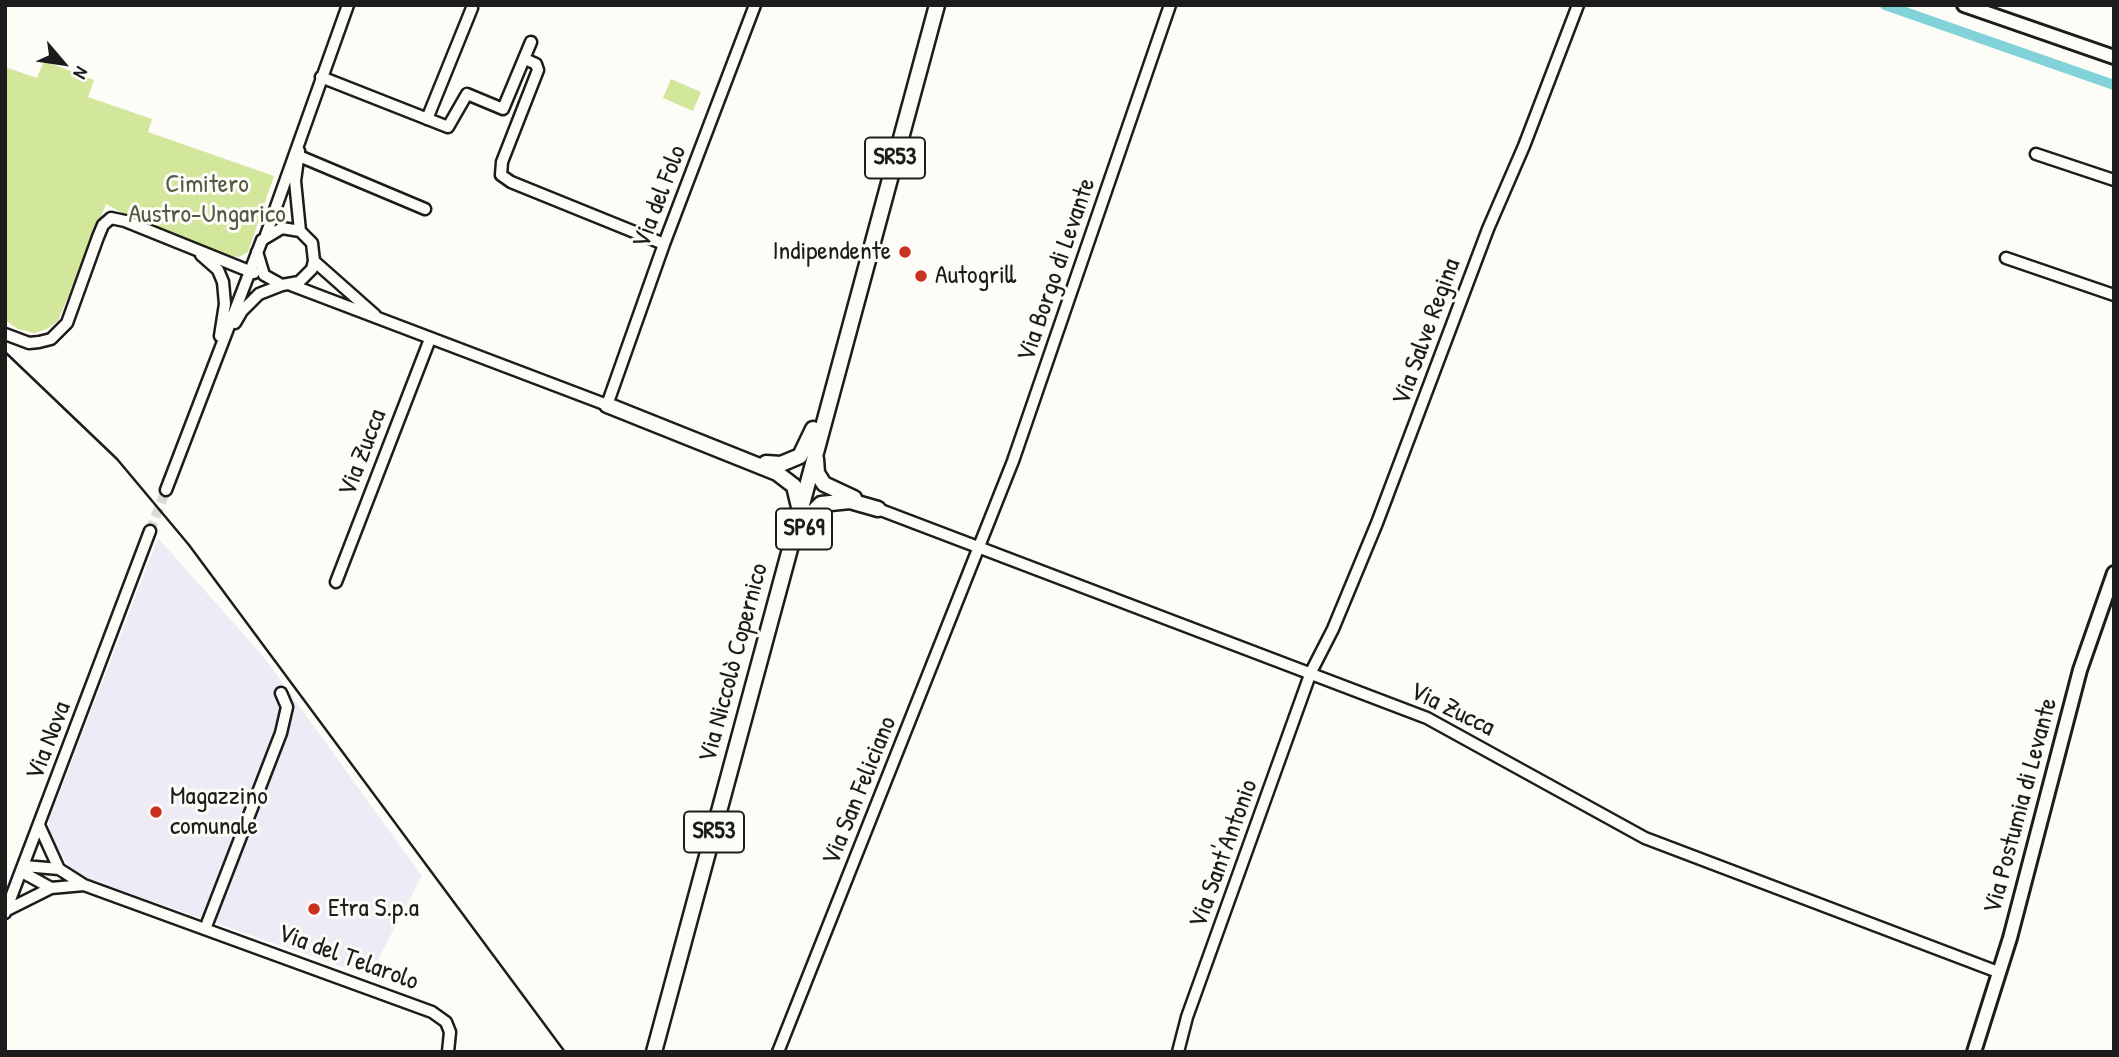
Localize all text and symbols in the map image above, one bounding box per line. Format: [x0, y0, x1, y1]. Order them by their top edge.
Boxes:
north arrow [28, 28, 98, 98]
text: N [68, 62, 95, 84]
road number: SR53 [865, 138, 925, 178]
street label: Via del Folo [626, 141, 694, 253]
park label: Cimitero Austro-Ungarico [128, 169, 286, 230]
street label: Via Borgo di Levante [1011, 174, 1103, 366]
place label: Indipendente [772, 236, 891, 268]
marker: Indipendente [897, 244, 913, 260]
street label: Via Salve Regina [1386, 254, 1468, 410]
place label: Autogrill [935, 260, 1016, 292]
marker: Autogrill [913, 268, 929, 284]
street label: Via Zucca [332, 405, 394, 501]
road number: SP69 [776, 508, 832, 550]
street label: Via Niccolò Copernico [692, 560, 776, 766]
street label: Via Zucca [1404, 676, 1500, 744]
street label: Via Postumia di Levante [1977, 695, 2065, 917]
street label: Via Nova [20, 697, 78, 785]
street label: Via San Feliciano [816, 712, 904, 870]
street label: Via Sant'Antonio [1183, 776, 1265, 932]
place label: Magazzino comunale [170, 781, 268, 842]
marker: Magazzino comunale [148, 804, 164, 820]
road number: SR53 [684, 812, 744, 852]
place label: Etra S.p.a [328, 893, 419, 925]
marker: Etra S.p.a [306, 901, 322, 917]
street label: Via del Telarolo [273, 918, 423, 998]

